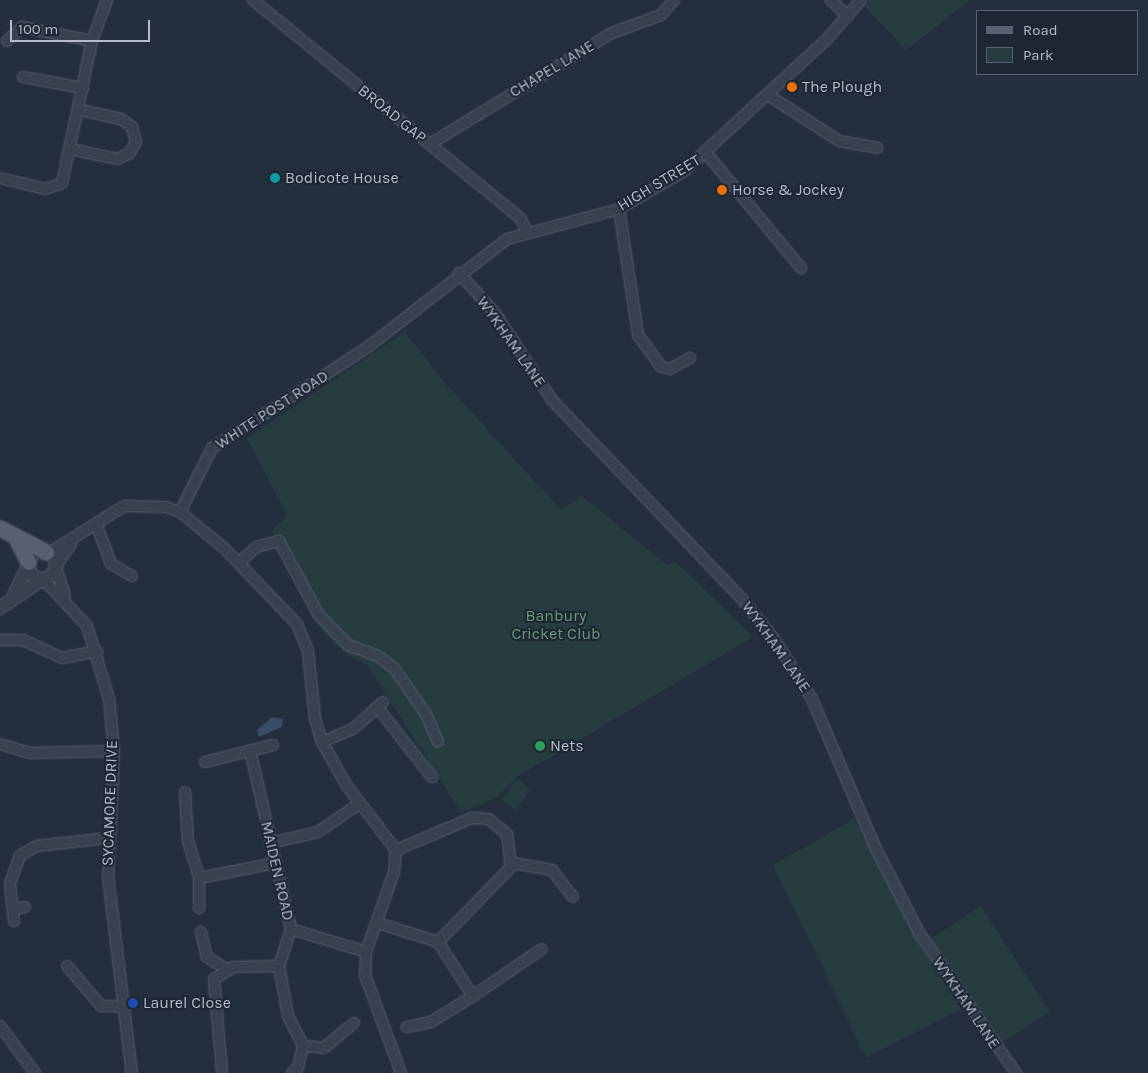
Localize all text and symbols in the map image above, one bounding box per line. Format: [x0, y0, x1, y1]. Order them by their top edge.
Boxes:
scale bar [12, 10, 152, 42]
legend [976, 10, 1138, 75]
text: 100 m [18, 20, 58, 38]
text: Road [1023, 21, 1058, 39]
street label: CHAPEL LANE [506, 36, 598, 102]
text: Park [1023, 46, 1053, 64]
place label: The Plough [802, 77, 882, 97]
street label: BROAD GAP [354, 81, 430, 147]
marker: The Plough [786, 81, 798, 93]
street label: HIGH STREET [614, 151, 704, 215]
place label: Bodicote House [285, 168, 399, 188]
marker: Bodicote House [269, 172, 281, 184]
place label: Horse & Jockey [732, 180, 844, 200]
marker: Horse & Jockey [716, 184, 728, 196]
street label: WYKHAM LANE [473, 293, 549, 391]
street label: WHITE POST ROAD [212, 366, 332, 454]
street label: WYKHAM LANE [738, 598, 814, 696]
park label: Banbury Cricket Club [511, 606, 601, 644]
place label: Nets [550, 736, 584, 756]
street label: SYCAMORE DRIVE [98, 740, 122, 866]
marker: Nets [534, 740, 546, 752]
street label: MAIDEN ROAD [256, 819, 298, 923]
street label: WYKHAM LANE [928, 953, 1004, 1053]
place label: Laurel Close [143, 993, 231, 1013]
marker: Laurel Close [127, 997, 139, 1009]

